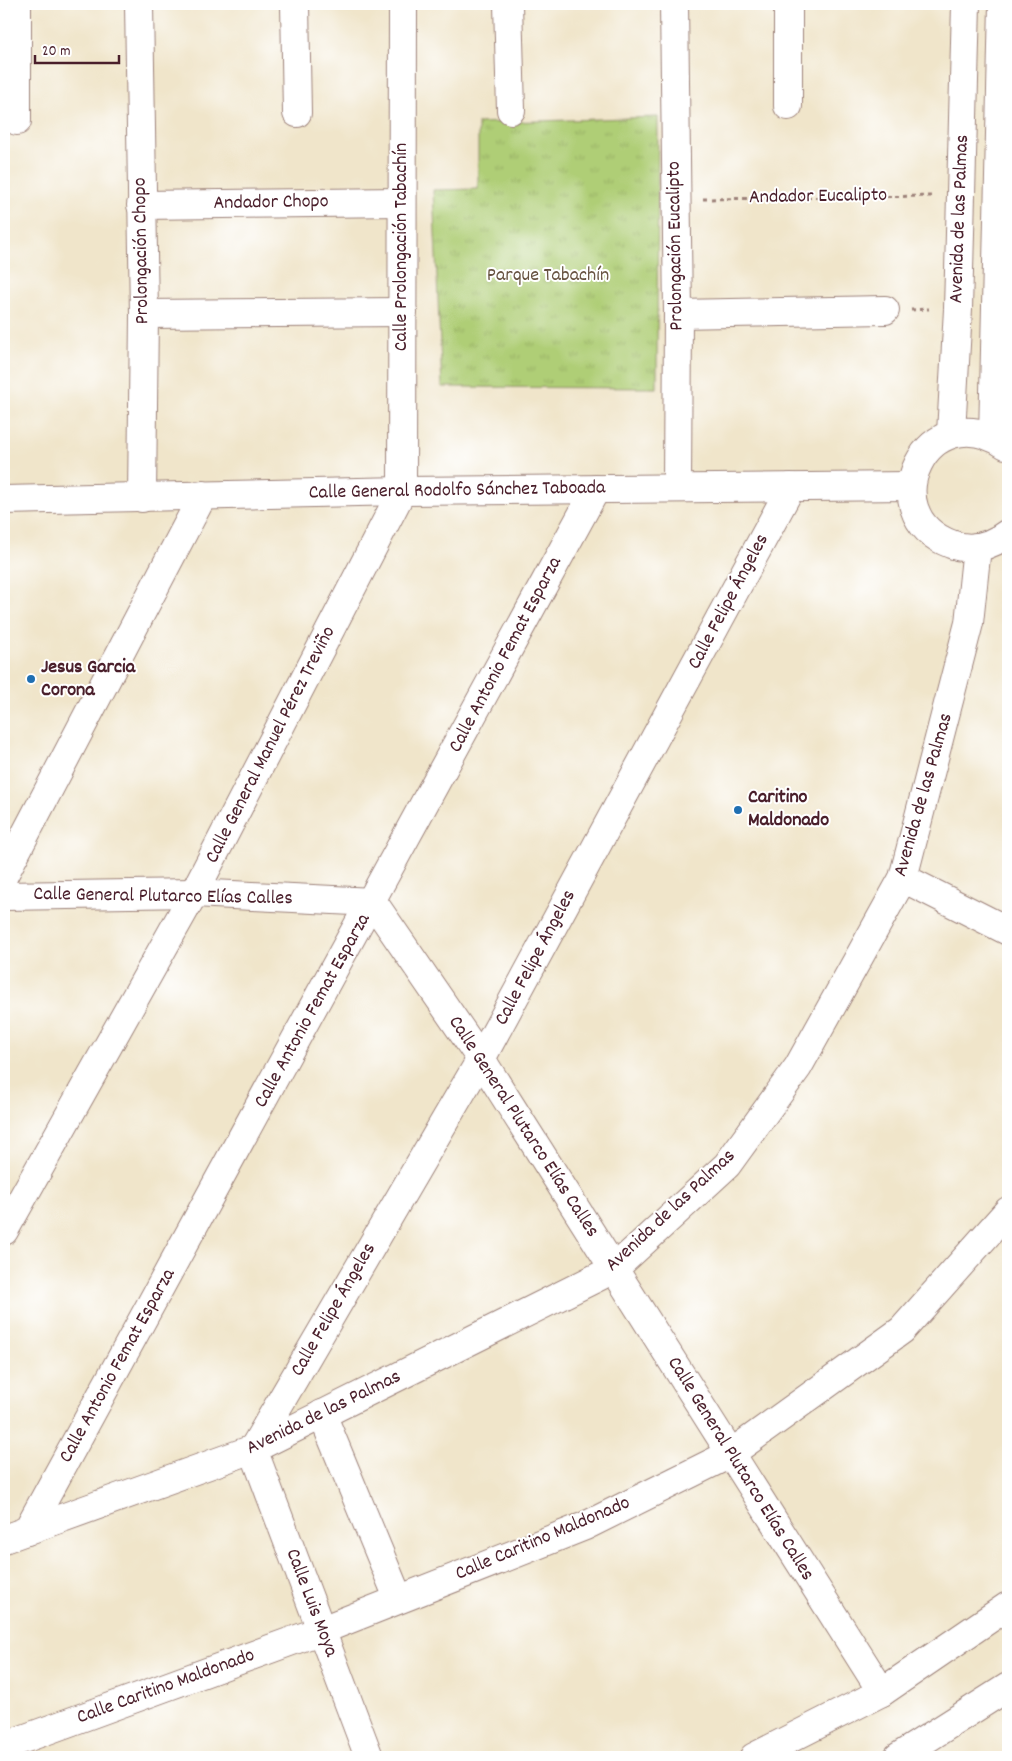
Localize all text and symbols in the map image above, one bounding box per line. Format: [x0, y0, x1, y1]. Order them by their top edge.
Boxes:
scale bar [35, 32, 119, 64]
text: 20 m [42, 41, 70, 63]
street label: Avenida de las Palmas [943, 134, 977, 304]
street label: Calle Prolongación Tabachín [388, 143, 416, 351]
street label: Prolongación Eucalipto [661, 161, 691, 331]
street label: Prolongación Chopo [127, 177, 157, 325]
street label: Andador Eucalipto [749, 182, 887, 212]
street label: Andador Chopo [213, 188, 329, 218]
park label: Parque Tabachín [487, 262, 609, 290]
street label: Calle General Rodolfo Sánchez Taboada [308, 474, 606, 508]
street label: Calle Felipe Ángeles [681, 529, 777, 675]
street label: Calle Antonio Femat Esparza [442, 552, 570, 758]
street label: Calle General Manuel Pérez Treviño [199, 621, 343, 868]
place label: Jesus Garcia Corona [41, 654, 136, 705]
marker: Jesus Garcia Corona [25, 673, 37, 685]
street label: Avenida de las Palmas [887, 710, 961, 880]
place label: Caritino Maldonado [748, 784, 829, 835]
marker: Caritino Maldonado [732, 804, 744, 816]
street label: Calle General Plutarco Elías Calles [33, 881, 293, 913]
street label: Calle Felipe Ángeles [488, 885, 584, 1031]
street label: Calle Antonio Femat Esparza [248, 908, 378, 1113]
street label: Calle General Plutarco Elías Calles [441, 1011, 605, 1243]
street label: Avenida de las Palmas [600, 1143, 742, 1279]
street label: Calle Felipe Ángeles [284, 1238, 384, 1382]
street label: Calle Antonio Femat Esparza [53, 1263, 183, 1468]
street label: Calle General Plutarco Elías Calles [659, 1352, 821, 1586]
street label: Avenida de las Palmas [242, 1363, 406, 1463]
street label: Calle Caritino Maldonado [451, 1489, 635, 1588]
street label: Calle Luis Moya [278, 1545, 345, 1662]
street label: Calle Caritino Maldonado [73, 1642, 259, 1732]

